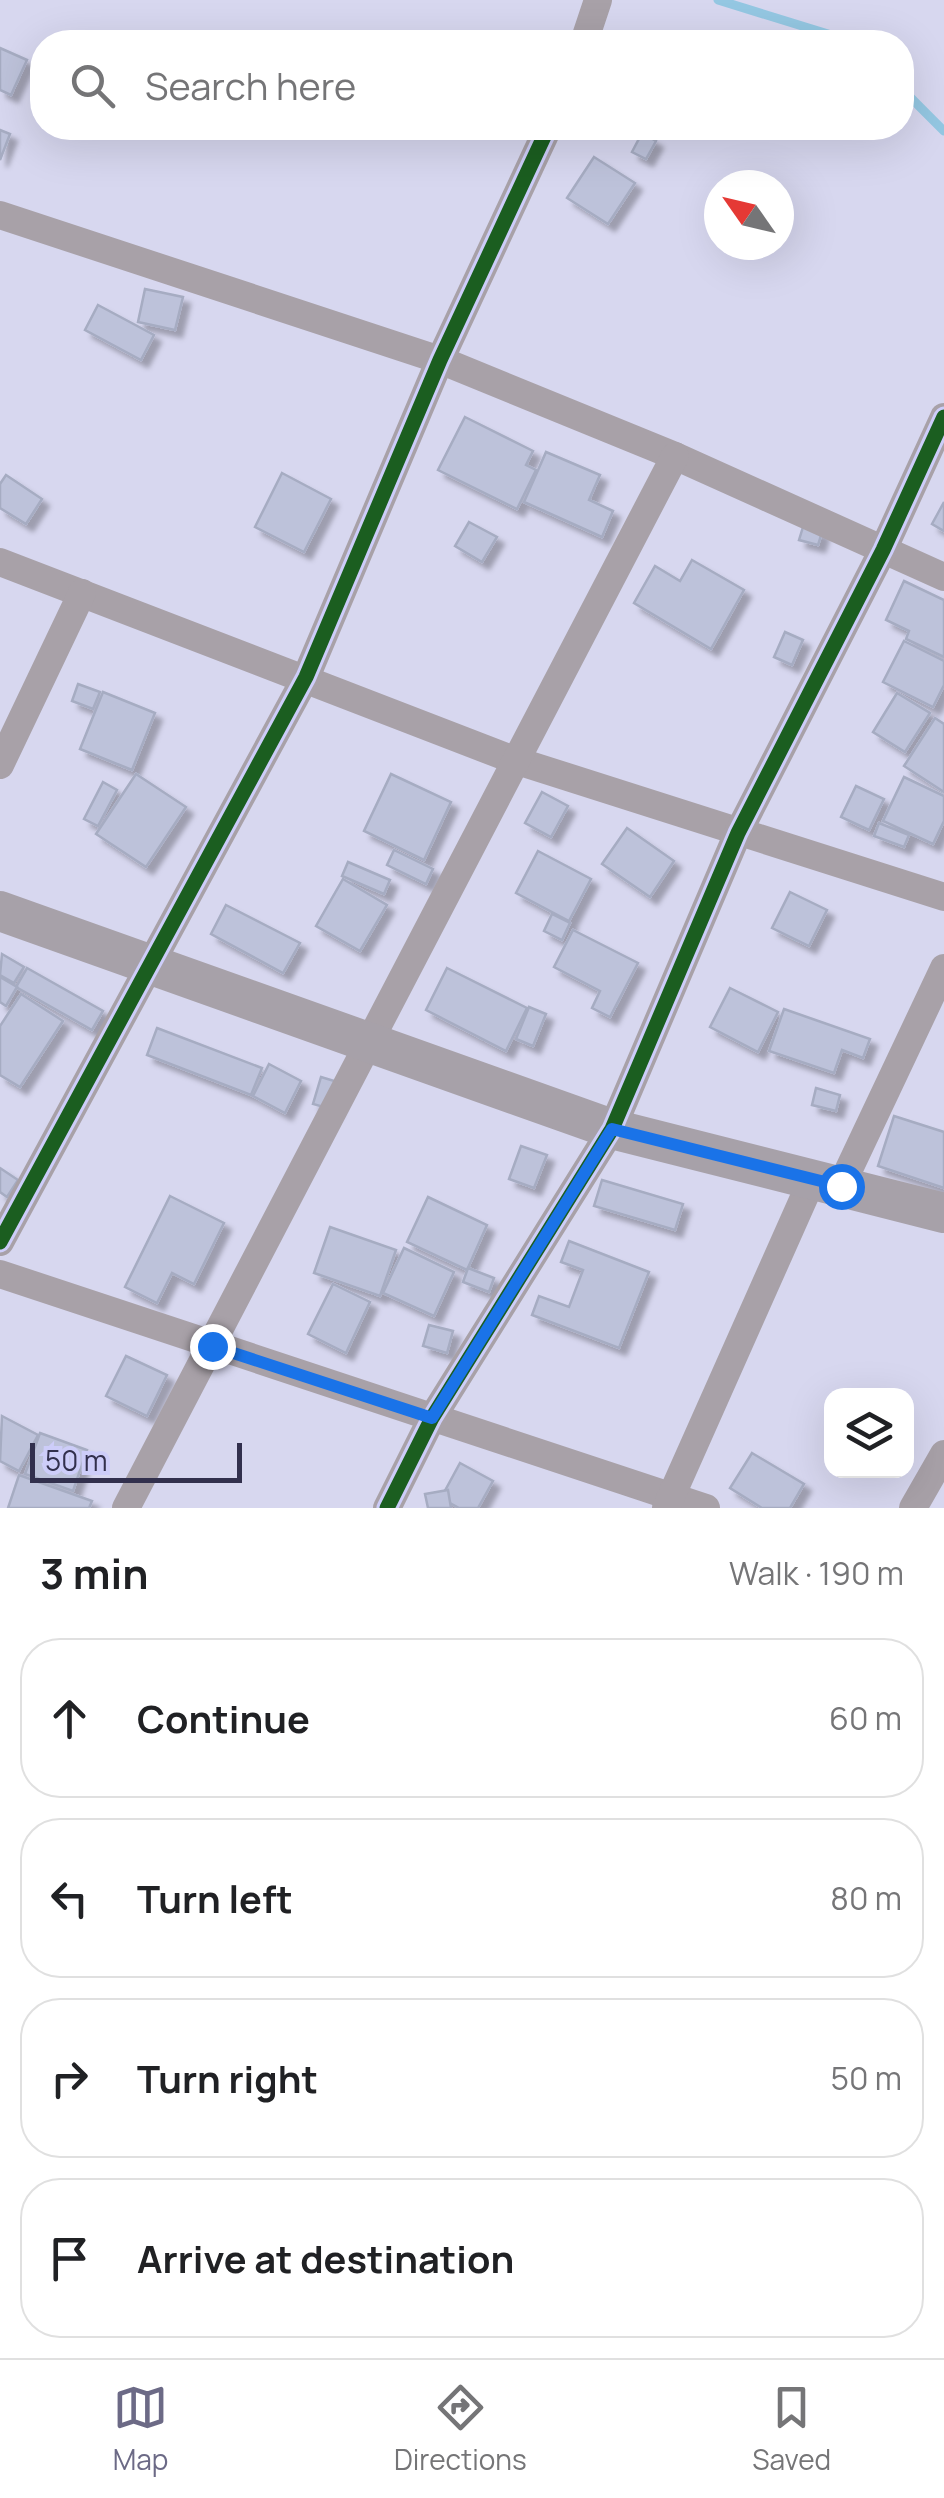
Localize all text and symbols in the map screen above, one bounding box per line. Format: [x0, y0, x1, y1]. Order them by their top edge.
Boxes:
search box [30, 30, 914, 140]
icon: search [65, 58, 120, 113]
text: Search here [145, 59, 356, 111]
north arrow [704, 170, 794, 260]
route start [819, 1164, 865, 1210]
route end [190, 1324, 236, 1370]
map controls [824, 1388, 914, 1478]
button: layers [824, 1388, 914, 1478]
scale bar [30, 1438, 242, 1482]
text: 50 m [45, 1441, 108, 1479]
text: 3 min [40, 1544, 149, 1602]
text: Walk · 190 m [729, 1551, 904, 1595]
icon: ahead [42, 1691, 97, 1746]
text: Continue [137, 1692, 310, 1744]
text: 60 m [829, 1696, 902, 1740]
icon: left [42, 1871, 97, 1926]
text: Turn left [137, 1872, 293, 1924]
text: 80 m [830, 1876, 902, 1920]
icon: right [42, 2051, 97, 2106]
text: Turn right [137, 2052, 318, 2104]
text: 50 m [830, 2056, 902, 2100]
icon: arrive [42, 2231, 97, 2286]
text: Arrive at destination [137, 2232, 514, 2284]
tab: Map [113, 2380, 168, 2478]
tab: Directions [394, 2380, 527, 2478]
tab: Saved [752, 2380, 831, 2478]

